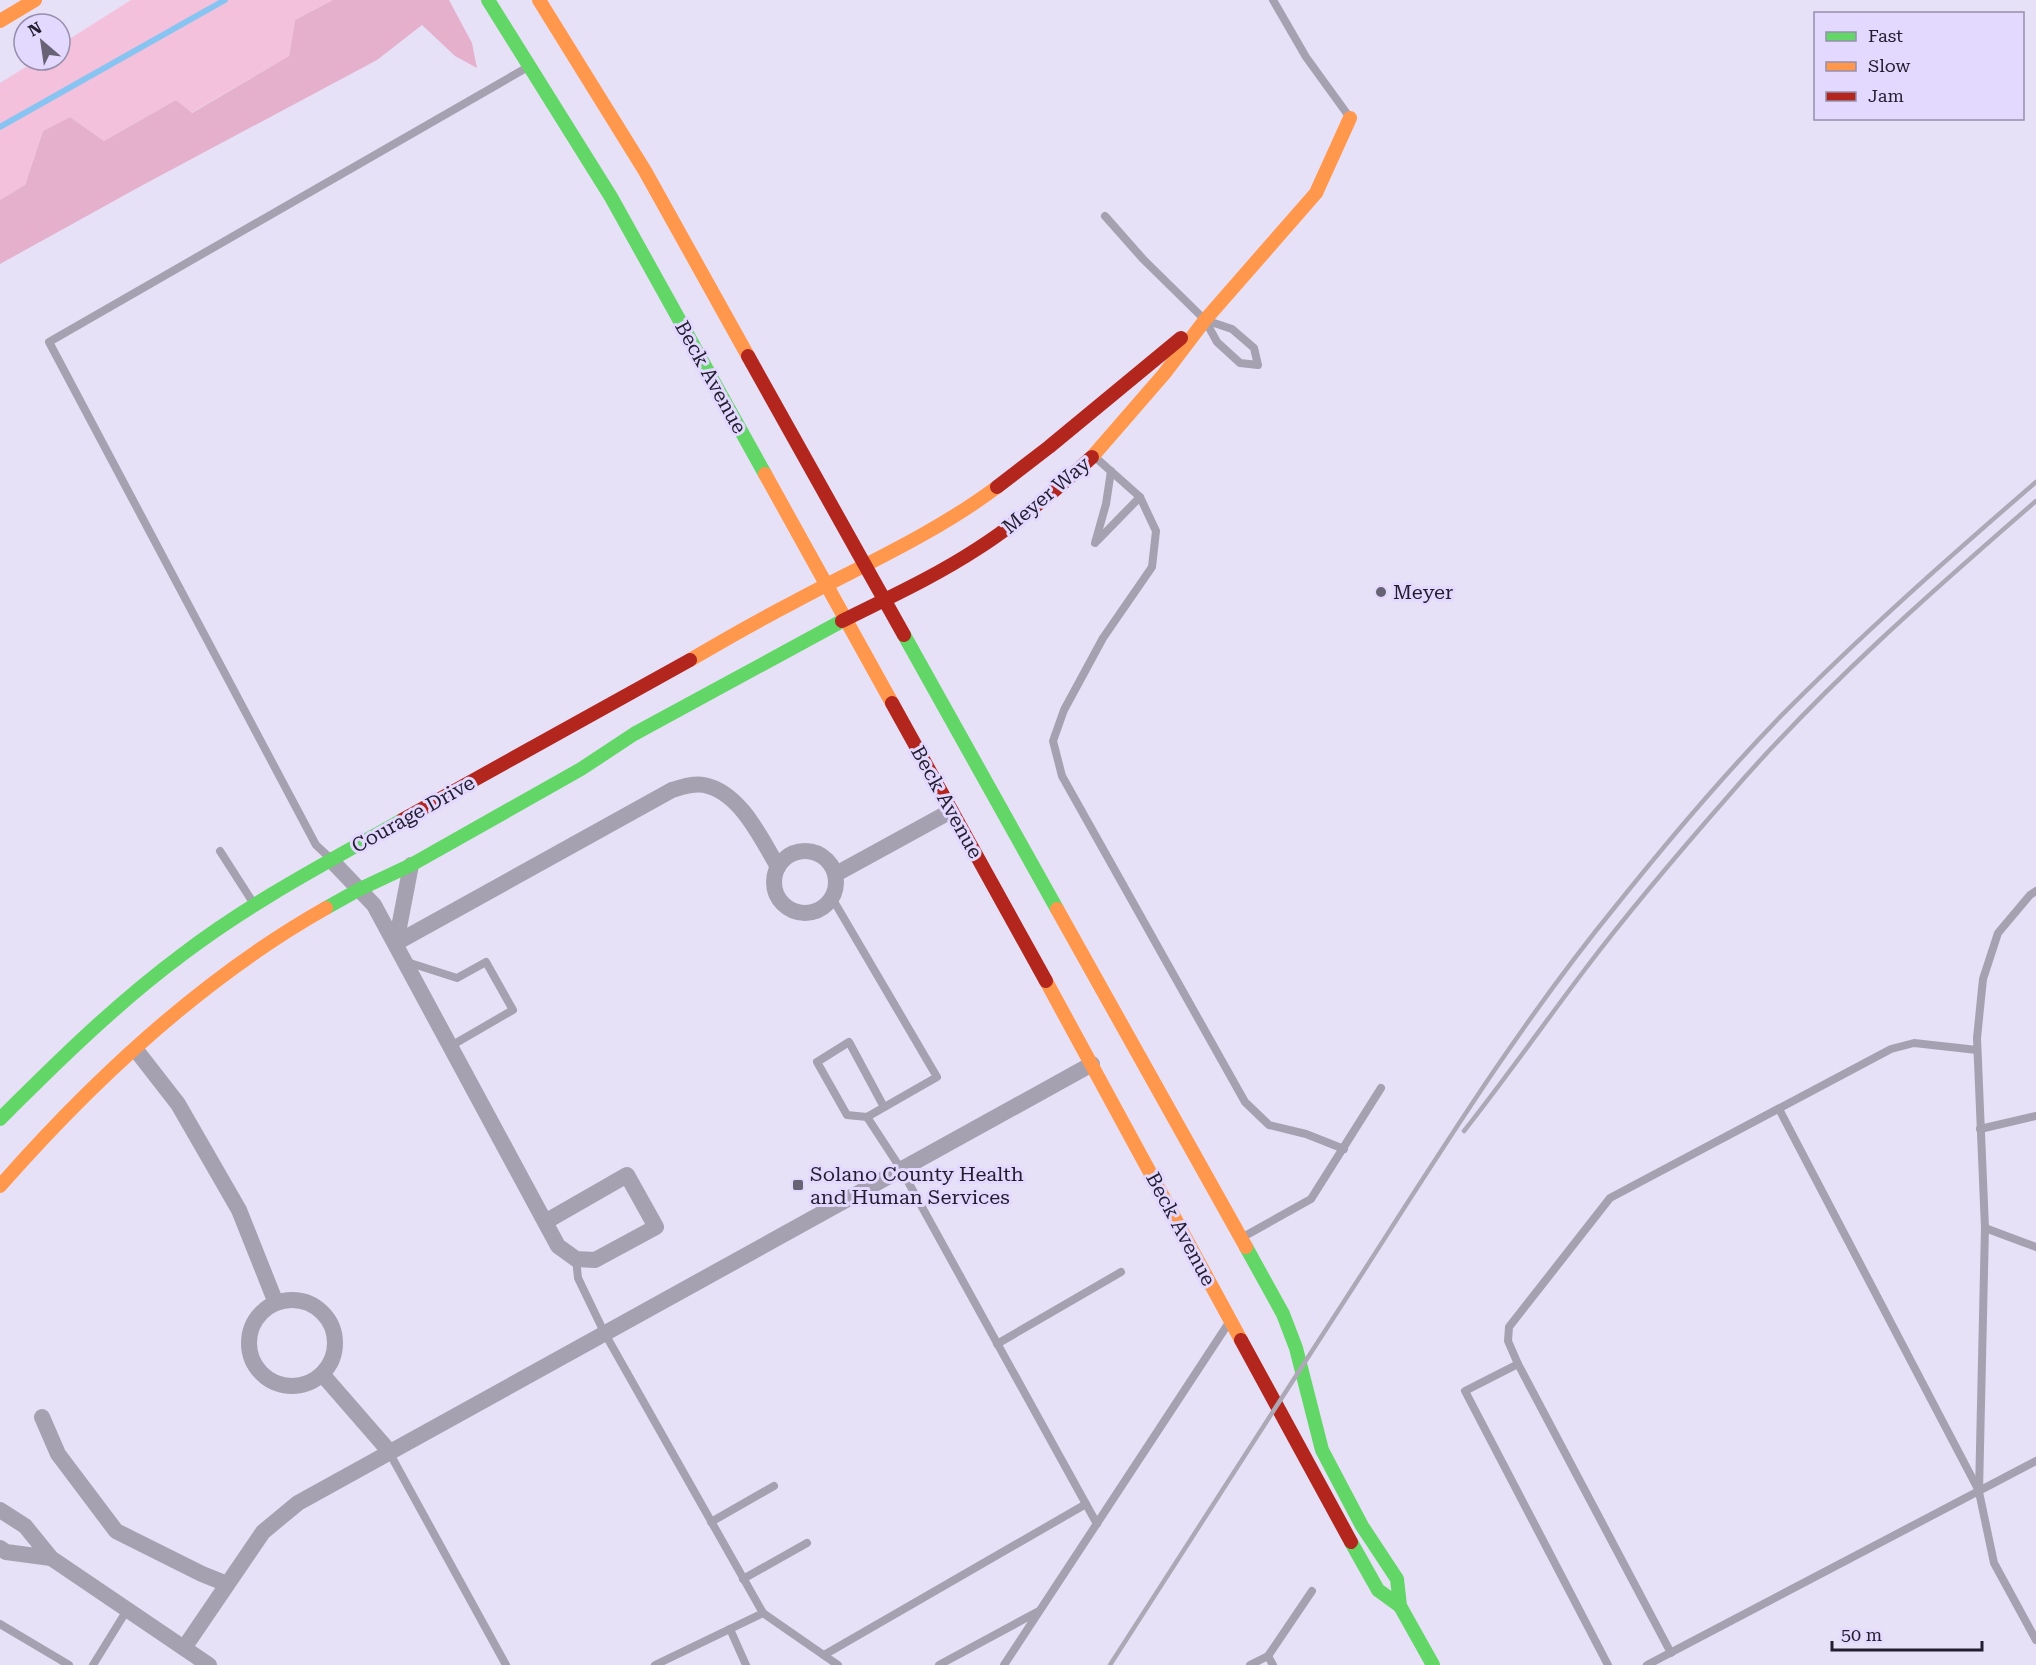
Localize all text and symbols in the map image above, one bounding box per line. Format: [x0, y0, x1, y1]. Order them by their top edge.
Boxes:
north arrow [12, 12, 72, 72]
legend [1814, 12, 2024, 120]
text: N [25, 18, 45, 41]
text: Fast [1868, 25, 1903, 46]
text: Slow [1868, 55, 1910, 76]
text: Jam [1868, 85, 1904, 106]
street label: Beck Avenue [670, 316, 752, 438]
street label: Meyer Way [997, 451, 1095, 539]
place label: Meyer [1393, 580, 1453, 604]
marker: Meyer [1374, 585, 1388, 599]
street label: Beck Avenue [906, 741, 988, 863]
street label: Courage Drive [347, 770, 479, 858]
place label: Solano County Health and Human Services [810, 1162, 1024, 1209]
street label: Beck Avenue [1141, 1168, 1221, 1290]
marker: Solano County Health and Human Services [791, 1178, 805, 1192]
scale bar [1832, 1614, 1982, 1652]
text: 50 m [1841, 1624, 1882, 1645]

